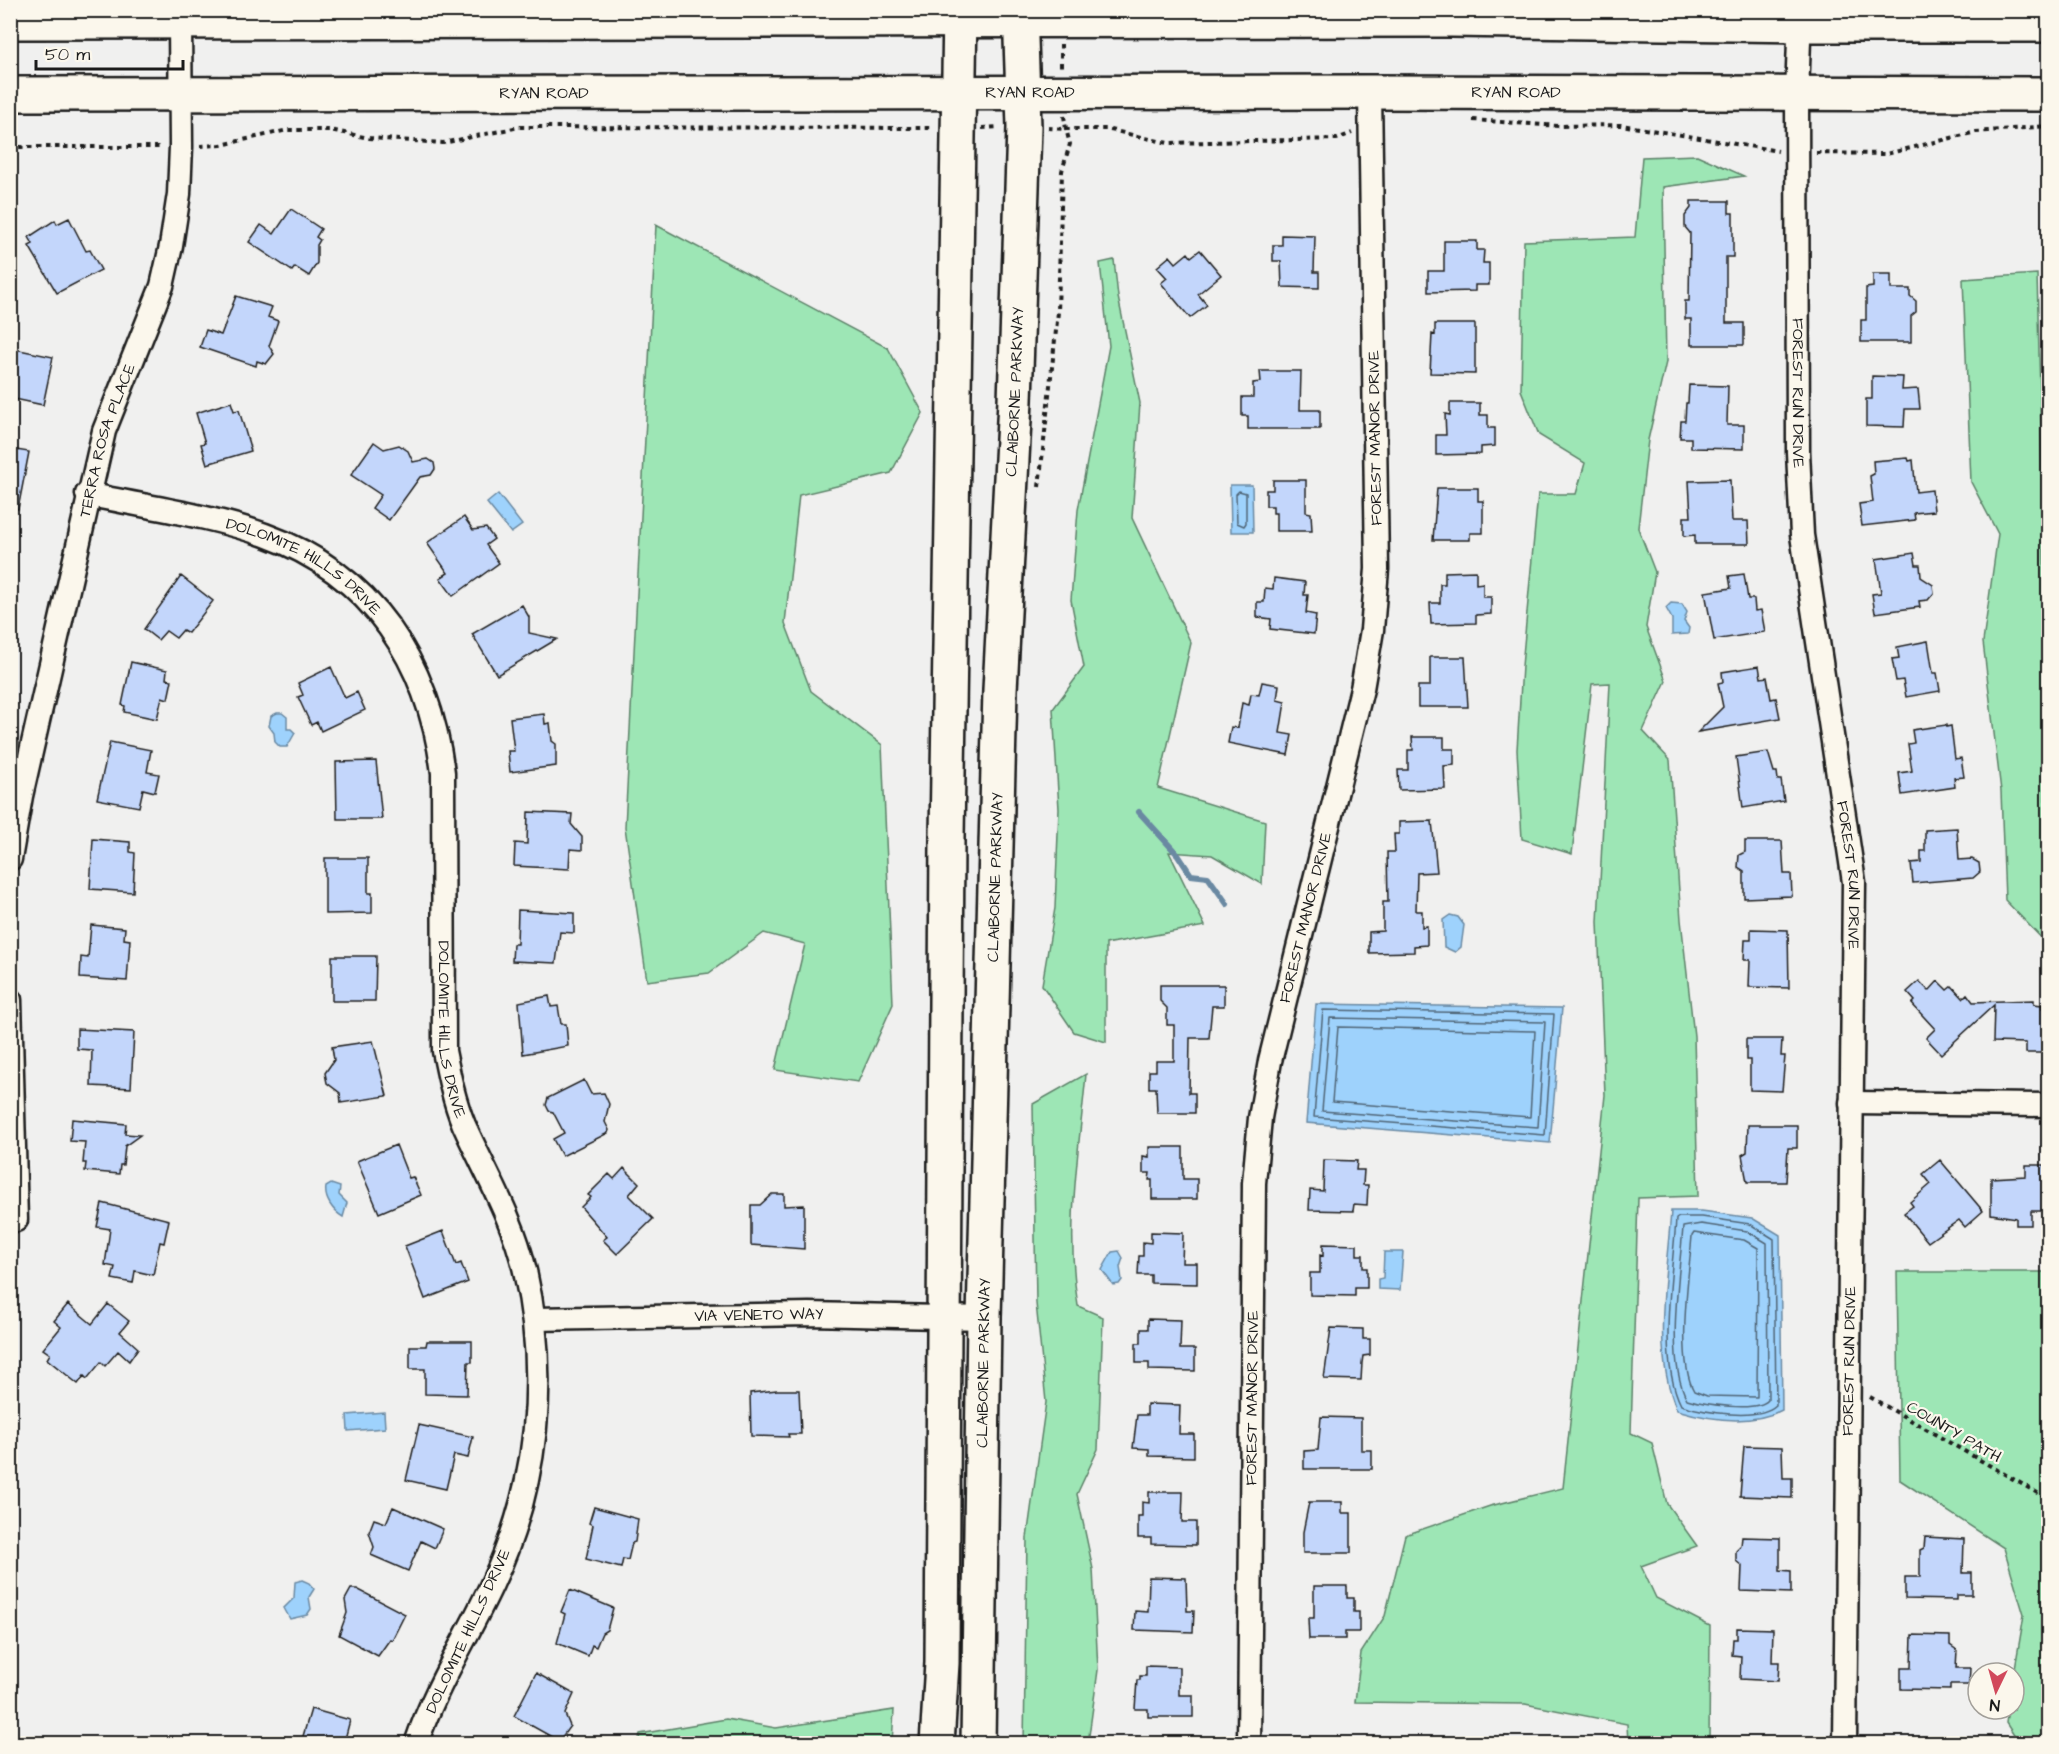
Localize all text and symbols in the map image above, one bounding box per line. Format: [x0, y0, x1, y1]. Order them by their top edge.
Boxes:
scale bar [36, 33, 183, 71]
text: 50 m [45, 42, 90, 67]
street label: RYAN ROAD [985, 81, 1075, 104]
street label: RYAN ROAD [1471, 81, 1561, 104]
street label: RYAN ROAD [499, 82, 589, 104]
street label: CLAIBORNE PARKWAY [1000, 306, 1029, 477]
street label: FOREST RUN DRIVE [1787, 318, 1810, 469]
street label: FOREST MANOR DRIVE [1362, 350, 1388, 526]
street label: TERRA ROSA PLACE [74, 360, 141, 520]
street label: DOLOMITE HILLS DRIVE [224, 513, 387, 620]
street label: CLAIBORNE PARKWAY [982, 792, 1008, 962]
street label: FOREST RUN DRIVE [1831, 799, 1865, 951]
street label: FOREST MANOR DRIVE [1274, 829, 1337, 1005]
street label: DOLOMITE HILLS DRIVE [433, 941, 472, 1122]
street label: CLAIBORNE PARKWAY [971, 1277, 996, 1448]
street label: FOREST RUN DRIVE [1837, 1285, 1861, 1436]
street label: VIA VENETO WAY [694, 1303, 824, 1327]
street label: FOREST MANOR DRIVE [1240, 1310, 1264, 1486]
street label: COUNTY PATH [1903, 1396, 2006, 1468]
street label: DOLOMITE HILLS DRIVE [420, 1545, 516, 1717]
north arrow [1966, 1661, 2026, 1721]
text: N [1989, 1694, 2001, 1716]

